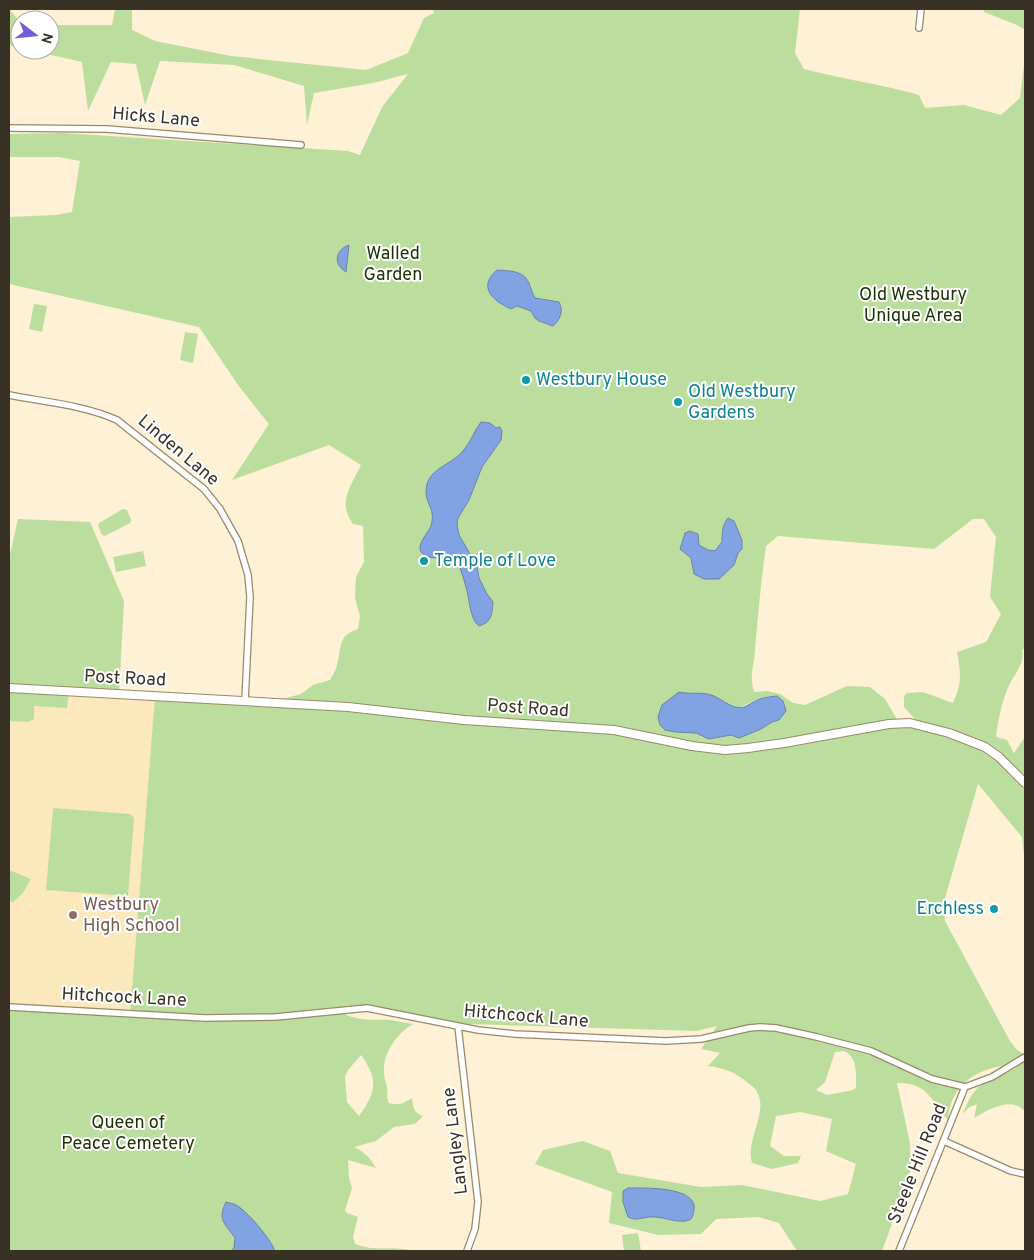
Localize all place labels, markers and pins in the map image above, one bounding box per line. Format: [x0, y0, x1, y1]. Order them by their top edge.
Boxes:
place label: Westbury House [536, 369, 667, 392]
marker: Westbury House [520, 374, 532, 386]
place label: Old Westbury Gardens [688, 381, 796, 425]
marker: Old Westbury Gardens [672, 396, 684, 408]
place label: Temple of Love [434, 550, 556, 573]
marker: Temple of Love [418, 555, 430, 567]
place label: Westbury High School [83, 894, 180, 938]
place label: Erchless [917, 898, 984, 921]
marker: Erchless [988, 903, 1000, 915]
marker: Westbury High School [67, 909, 79, 921]

